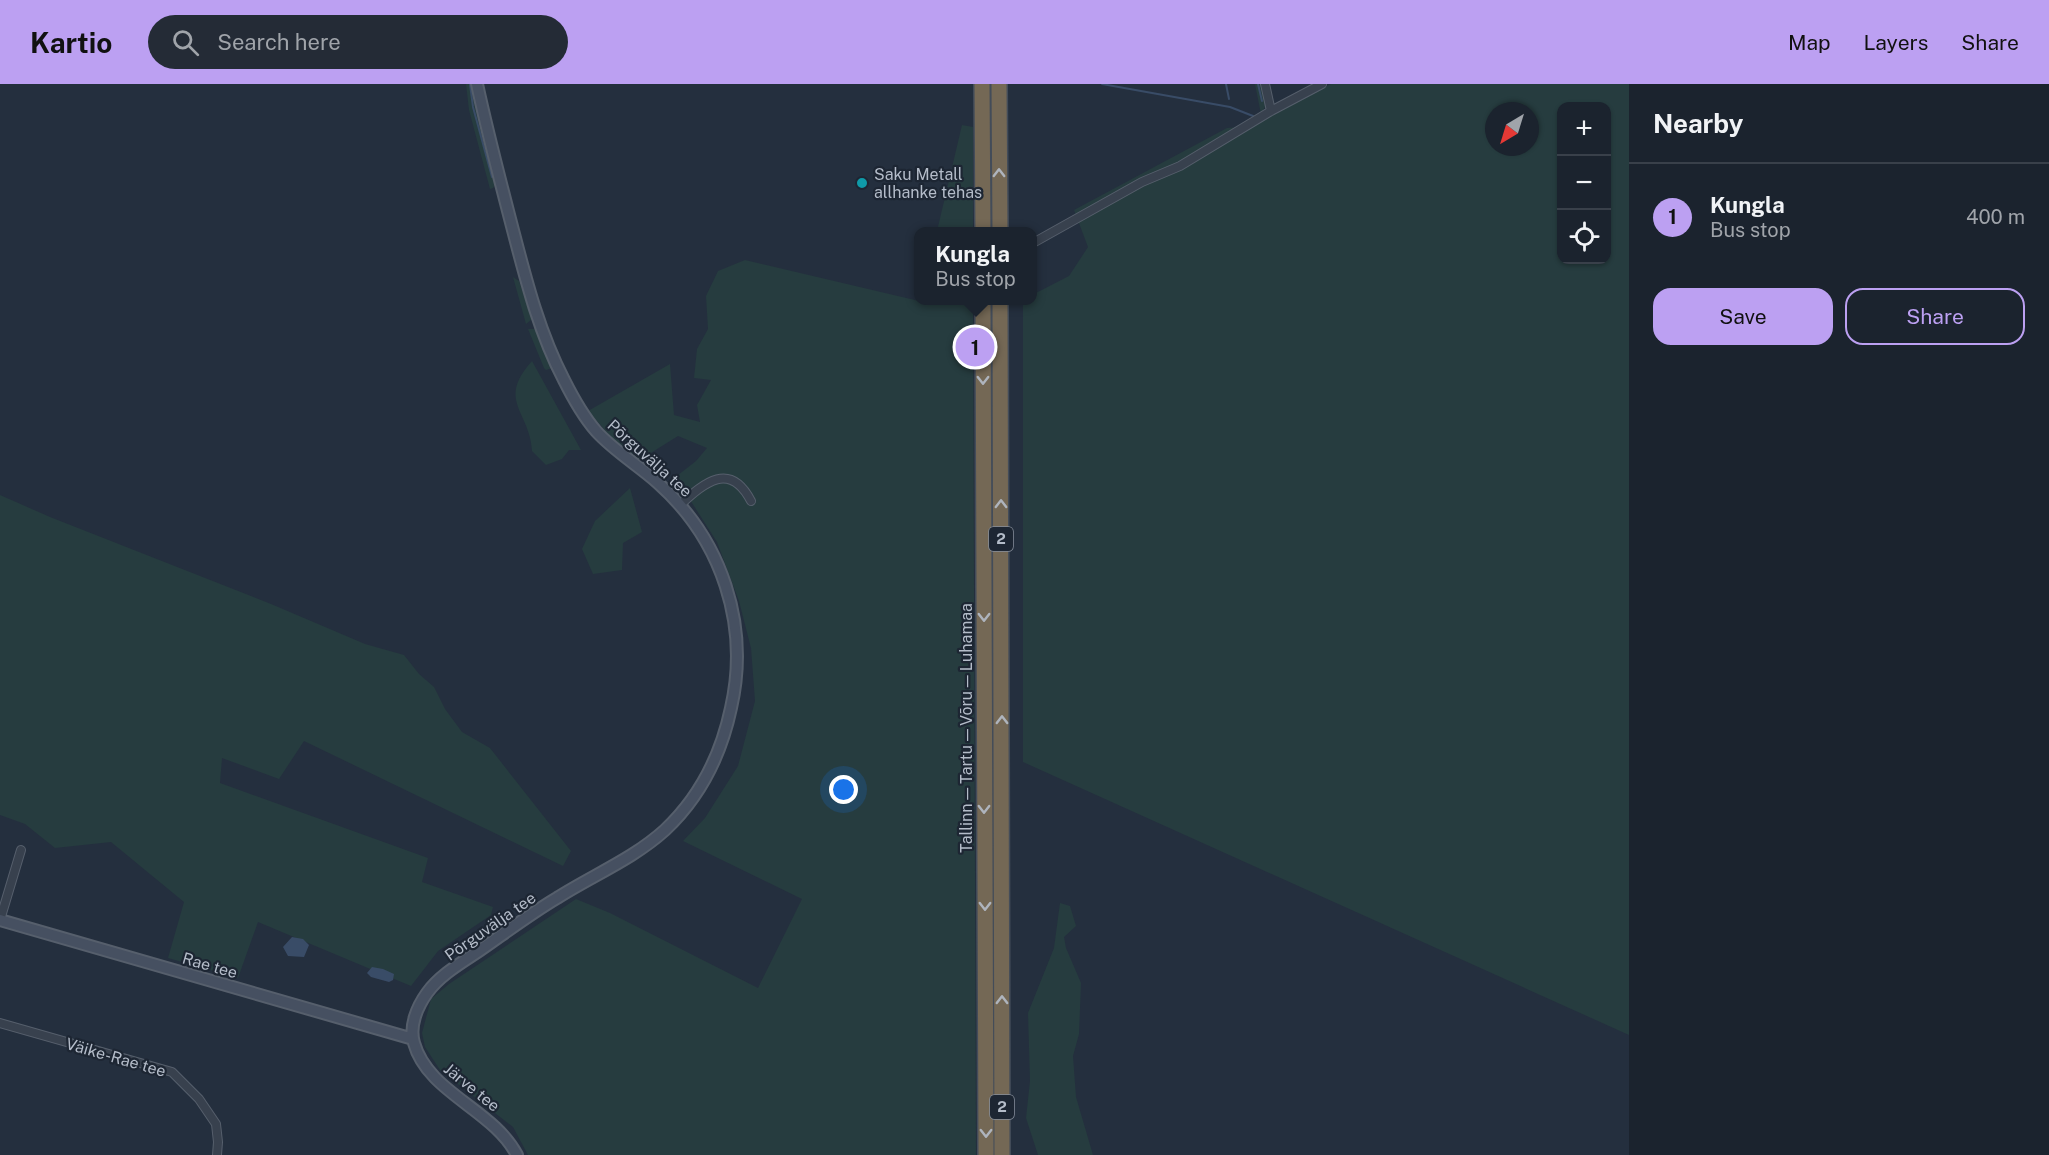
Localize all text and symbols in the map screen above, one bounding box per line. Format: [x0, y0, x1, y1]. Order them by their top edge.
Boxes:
search box [148, 15, 568, 69]
text: Kartio [30, 26, 112, 59]
icon: search [169, 26, 202, 59]
text: Search here [217, 29, 341, 55]
text: Map [1788, 30, 1831, 55]
text: Layers [1864, 30, 1928, 55]
text: Share [1961, 30, 2019, 55]
north arrow [1485, 102, 1539, 156]
map controls [1557, 102, 1611, 264]
button: + [1557, 102, 1611, 156]
text: Nearby [1653, 108, 1743, 139]
button: − [1557, 156, 1611, 210]
place label: Saku Metall allhanke tehas [874, 165, 982, 202]
one-way arrow [993, 169, 1005, 178]
marker: Saku Metall allhanke tehas [855, 176, 869, 190]
text: Kungla [1710, 192, 1785, 218]
text: 1 [1668, 205, 1677, 229]
text: 400 m [1966, 205, 2025, 229]
button: locate [1557, 210, 1611, 264]
text: Bus stop [1710, 218, 1791, 242]
popup [914, 227, 1037, 305]
text: Kungla [935, 241, 1010, 267]
text: Bus stop [935, 267, 1016, 291]
button: Save [1653, 288, 1833, 345]
button: Share [1845, 288, 2025, 345]
pin: 1 [956, 324, 994, 370]
one-way arrow [977, 375, 989, 384]
street label: Põrguvälja tee [604, 416, 696, 501]
one-way arrow [995, 499, 1007, 508]
road number: 2 [989, 527, 1013, 551]
street label: Tallinn — Tartu — Võru — Luhamaa [957, 603, 976, 853]
one-way arrow [978, 613, 990, 622]
one-way arrow [995, 715, 1008, 724]
your location [829, 775, 858, 804]
one-way arrow [978, 805, 990, 814]
street label: Põrguvälja tee [441, 888, 539, 965]
one-way arrow [979, 901, 991, 910]
street label: Rae tee [180, 949, 240, 982]
one-way arrow [996, 996, 1008, 1005]
street label: Väike-Rae tee [64, 1034, 168, 1081]
street label: Järve tee [440, 1059, 503, 1116]
road number: 2 [990, 1095, 1014, 1119]
one-way arrow [980, 1129, 992, 1138]

